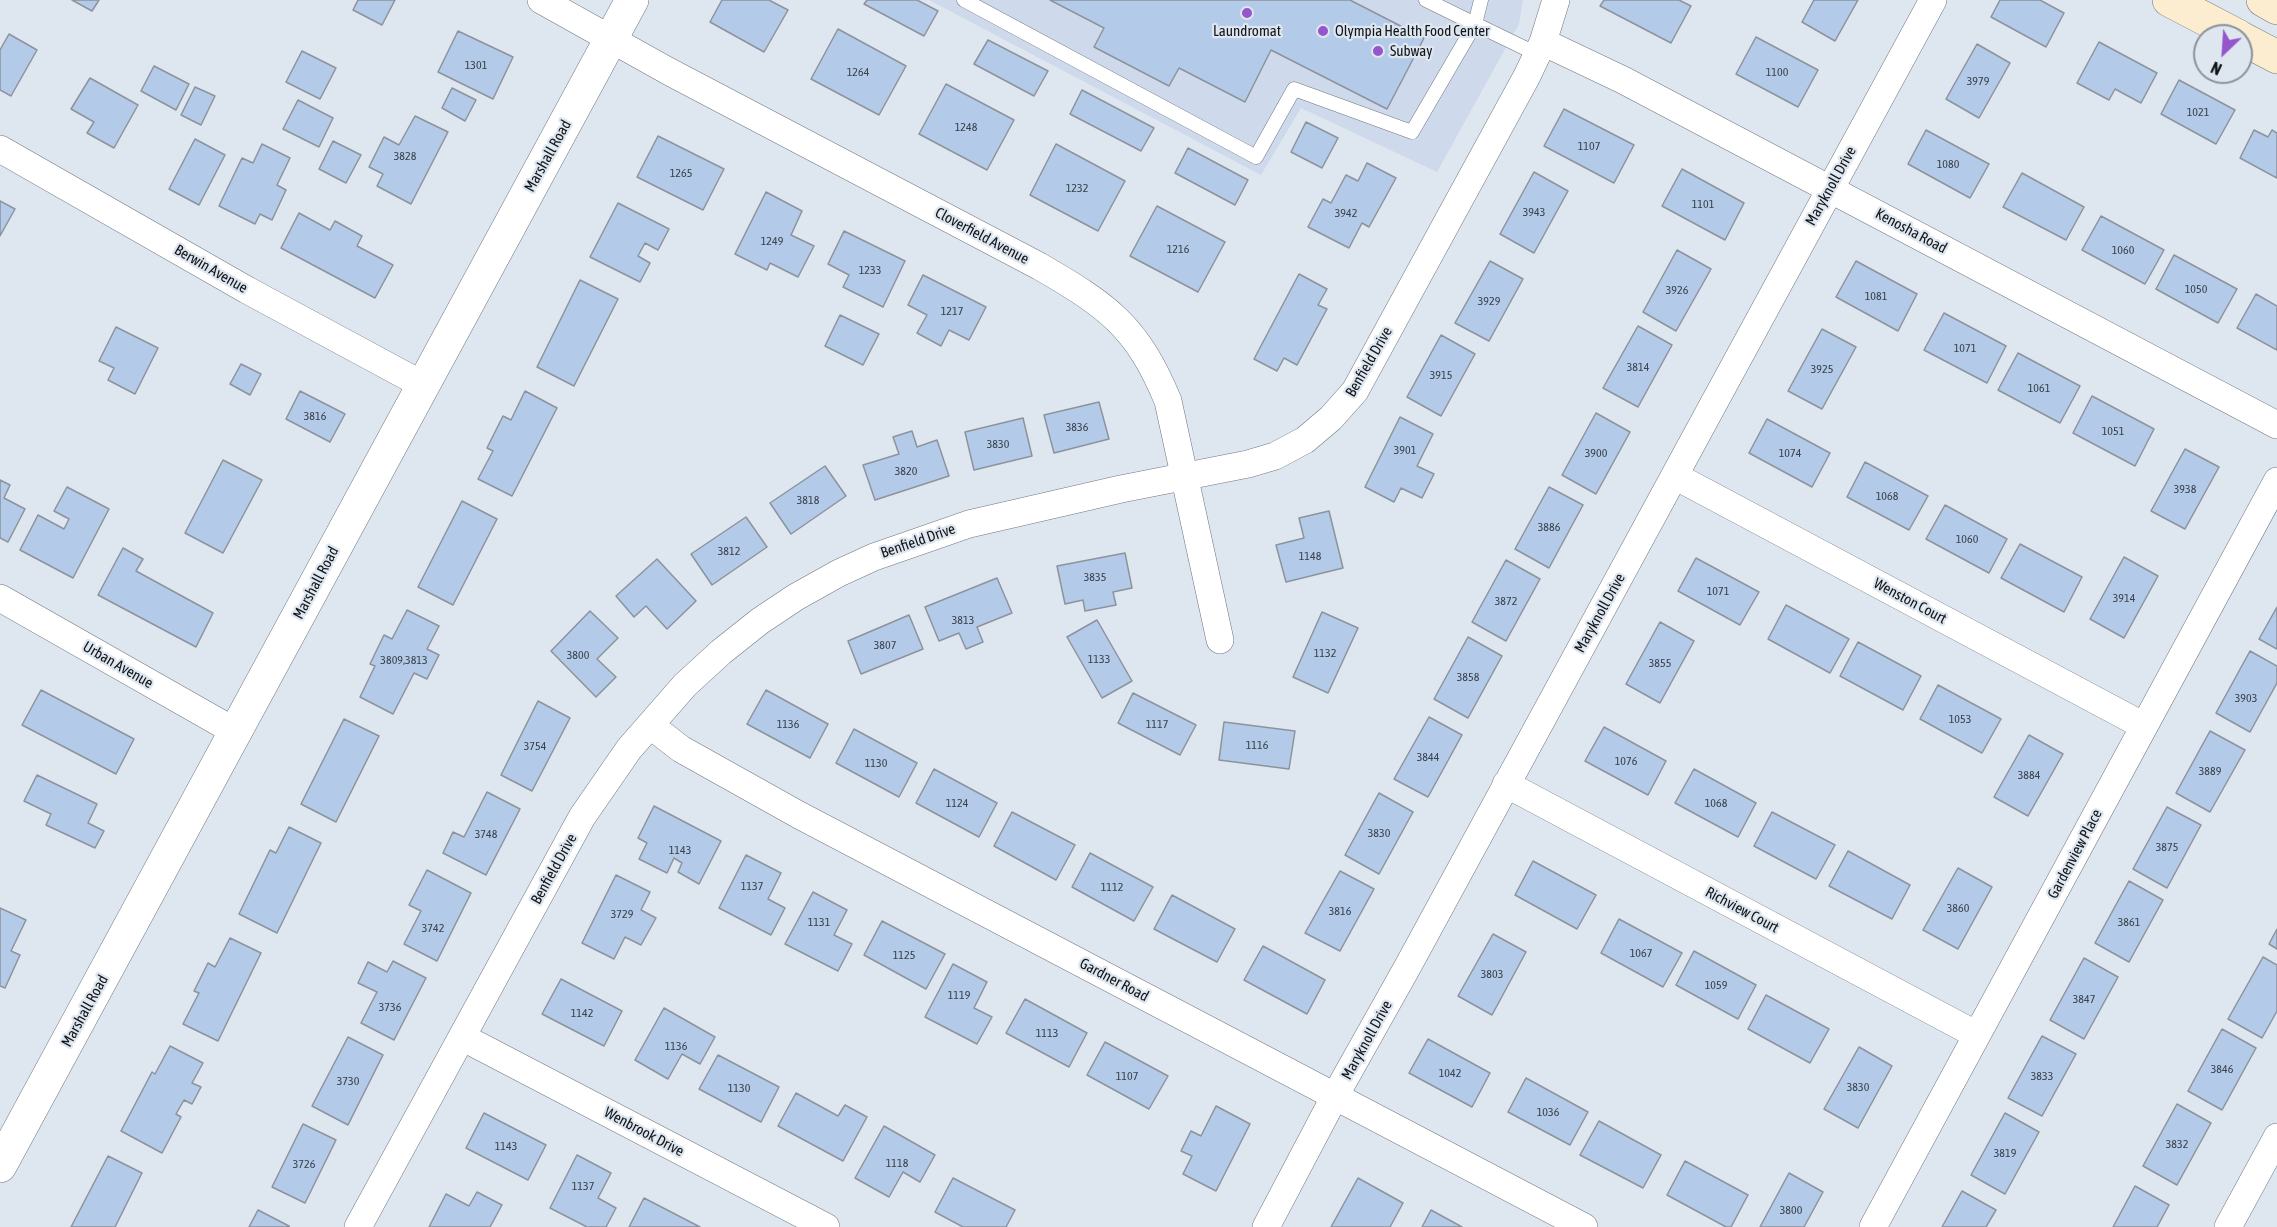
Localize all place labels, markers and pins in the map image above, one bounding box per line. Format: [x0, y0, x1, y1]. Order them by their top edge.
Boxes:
marker: Laundromat [1240, 6, 1254, 20]
place label: Laundromat [1213, 22, 1281, 40]
place label: Olympia Health Food Center [1335, 22, 1490, 40]
marker: Olympia Health Food Center [1316, 24, 1330, 38]
place label: Subway [1390, 42, 1432, 60]
marker: Subway [1371, 44, 1385, 58]

